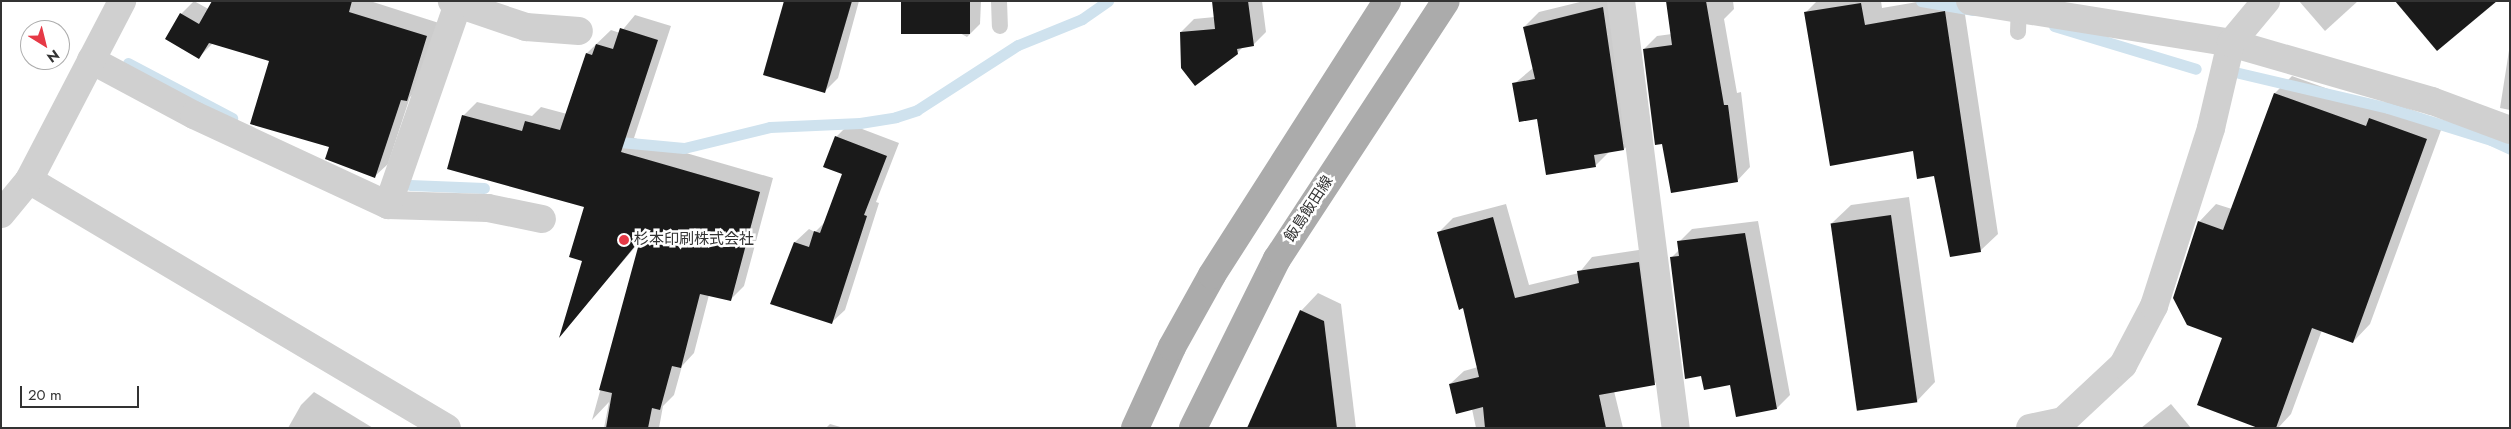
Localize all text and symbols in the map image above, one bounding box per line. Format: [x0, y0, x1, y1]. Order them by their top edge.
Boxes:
north arrow [20, 20, 70, 70]
text: N [43, 45, 64, 68]
street label: 飯島飯田線 [1281, 173, 1337, 245]
place label: 杉本印刷株式会社 [634, 231, 754, 249]
marker: 杉本印刷株式会社 [618, 234, 630, 246]
scale bar [22, 376, 141, 408]
text: 20 m [28, 384, 62, 406]

